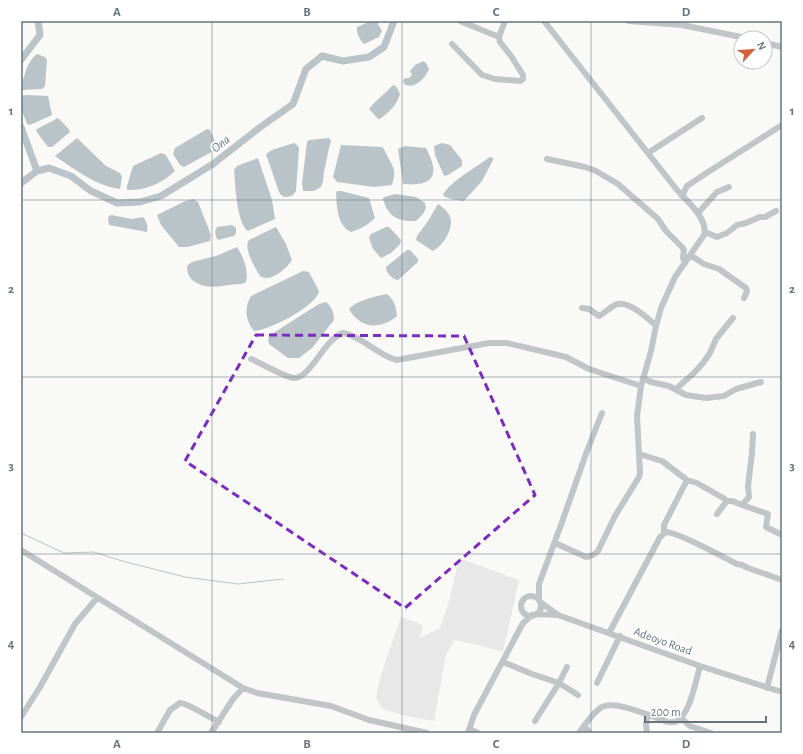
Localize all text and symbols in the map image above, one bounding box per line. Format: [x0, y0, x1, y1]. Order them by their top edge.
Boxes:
text: A [113, 6, 121, 19]
text: B [303, 6, 311, 19]
text: C [493, 6, 500, 19]
text: D [682, 6, 691, 19]
north arrow [733, 30, 773, 70]
text: N [755, 40, 768, 52]
text: 1 [9, 105, 13, 118]
text: 1 [790, 105, 794, 118]
water label: Ona [209, 133, 233, 155]
text: 2 [8, 283, 14, 296]
text: 2 [789, 283, 795, 296]
text: 3 [8, 460, 14, 473]
text: 3 [789, 460, 795, 473]
street label: Adeoyo Road [632, 625, 694, 658]
text: 4 [8, 638, 15, 651]
text: 4 [789, 638, 796, 651]
scale bar [645, 698, 766, 724]
text: 200 m [651, 706, 681, 718]
text: A [113, 738, 121, 751]
text: B [303, 738, 311, 751]
text: C [493, 738, 500, 751]
text: D [682, 738, 691, 751]

